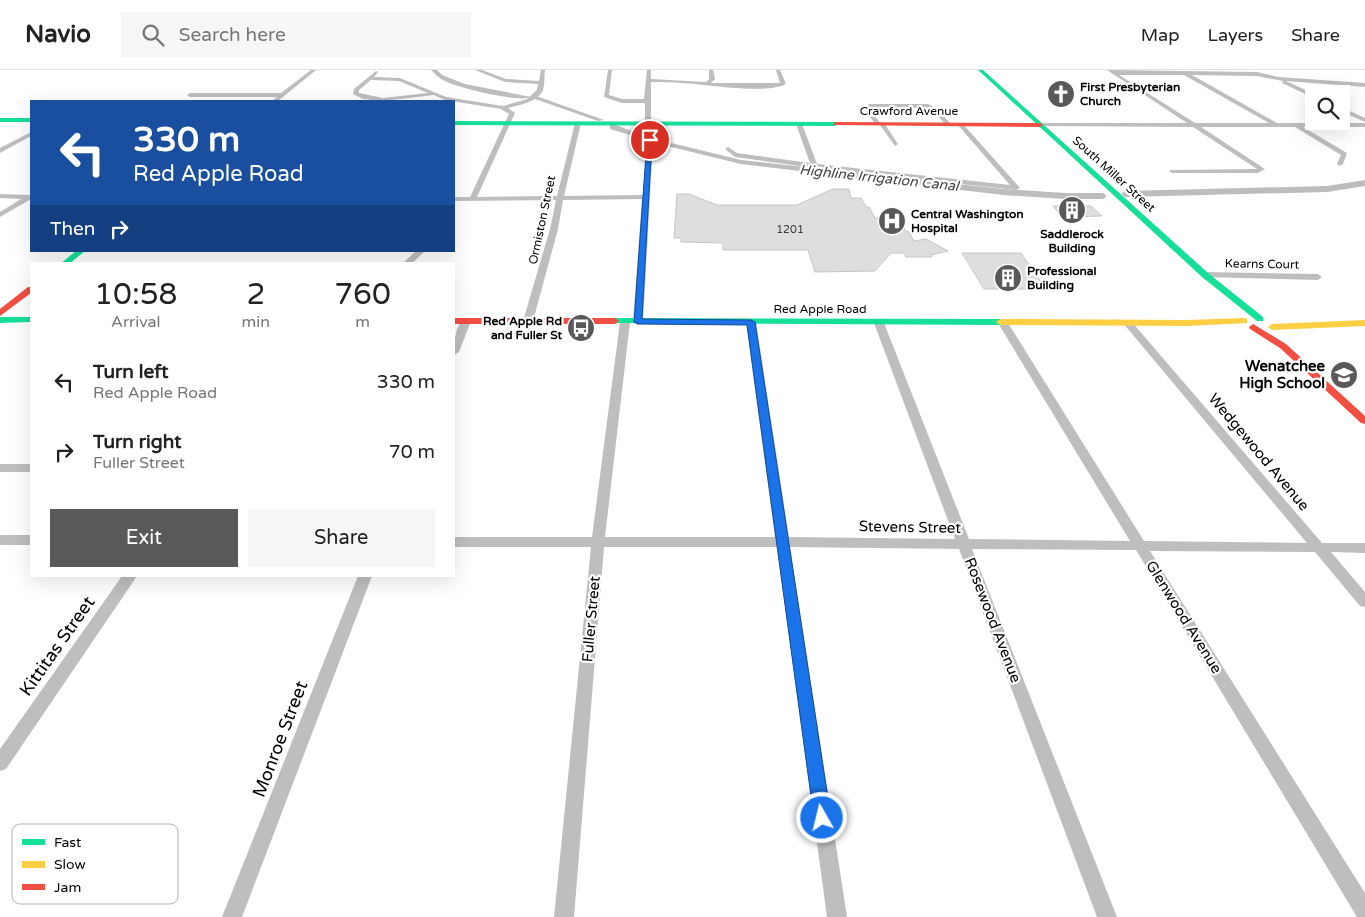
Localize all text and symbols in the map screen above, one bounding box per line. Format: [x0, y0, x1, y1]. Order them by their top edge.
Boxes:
search box [121, 12, 471, 57]
text: Navio [25, 20, 91, 49]
icon: search [139, 21, 167, 49]
text: Search here [179, 24, 286, 46]
text: Map [1141, 24, 1180, 46]
text: Layers [1208, 24, 1263, 46]
text: Share [1291, 24, 1340, 46]
church icon: First Presbyterian Church [1046, 79, 1076, 109]
place label: First Presbyterian Church [1080, 80, 1180, 108]
map controls [1305, 85, 1350, 130]
button: search [1305, 85, 1350, 130]
street label: Crawford Avenue [860, 104, 958, 118]
text: 330 m [133, 119, 240, 161]
pin [629, 119, 671, 161]
icon: left [50, 120, 115, 185]
icon: arrive [636, 126, 664, 154]
street label: South Miller Street [1070, 133, 1158, 215]
text: Red Apple Road [133, 161, 304, 187]
water label: Highline Irrigation Canal [799, 161, 961, 195]
street label: Ormiston Street [526, 174, 558, 266]
building icon: Saddlerock Building [1057, 195, 1087, 225]
hospital icon: Central Washington Hospital [877, 206, 907, 236]
place label: Central Washington Hospital [911, 207, 1024, 236]
icon: right [105, 215, 133, 243]
text: Then [50, 218, 95, 240]
house number: 1201 [776, 223, 804, 236]
place label: Saddlerock Building [1040, 227, 1104, 256]
street label: Kearns Court [1225, 256, 1300, 272]
building icon: Professional Building [993, 263, 1023, 293]
place label: Professional Building [1027, 264, 1097, 293]
text: 10:58 [94, 276, 177, 313]
text: 2 [246, 276, 265, 313]
text: 760 [334, 276, 391, 313]
street label: Red Apple Road [773, 302, 867, 316]
text: Arrival [111, 312, 161, 332]
text: min [242, 312, 270, 332]
text: m [355, 312, 370, 332]
bus stop icon: Red Apple Rd and Fuller St [566, 313, 596, 343]
place label: Red Apple Rd and Fuller St [483, 314, 562, 342]
place label: Wenatchee High School [1239, 357, 1326, 393]
school or university icon: Wenatchee High School [1329, 360, 1359, 390]
text: Turn left [93, 361, 169, 383]
icon: left [50, 368, 78, 396]
text: 330 m [377, 371, 435, 393]
text: Red Apple Road [93, 383, 217, 403]
street label: Wedgewood Avenue [1205, 390, 1313, 514]
text: Turn right [93, 431, 181, 453]
icon: right [50, 438, 78, 466]
text: 70 m [389, 441, 435, 463]
text: Fuller Street [93, 453, 185, 473]
button: Exit [50, 509, 238, 567]
button: Share [248, 509, 435, 567]
street label: Stevens Street [859, 517, 962, 537]
street label: Rosewood Avenue [961, 555, 1025, 685]
street label: Glenwood Avenue [1142, 557, 1226, 677]
street label: Fuller Street [578, 575, 604, 663]
street label: Kittitas Street [15, 592, 99, 700]
street label: Monroe Street [248, 678, 312, 800]
position arrow [795, 791, 847, 843]
legend [12, 824, 178, 904]
text: Fast [54, 834, 82, 851]
text: Slow [54, 856, 86, 873]
text: Jam [54, 879, 81, 896]

